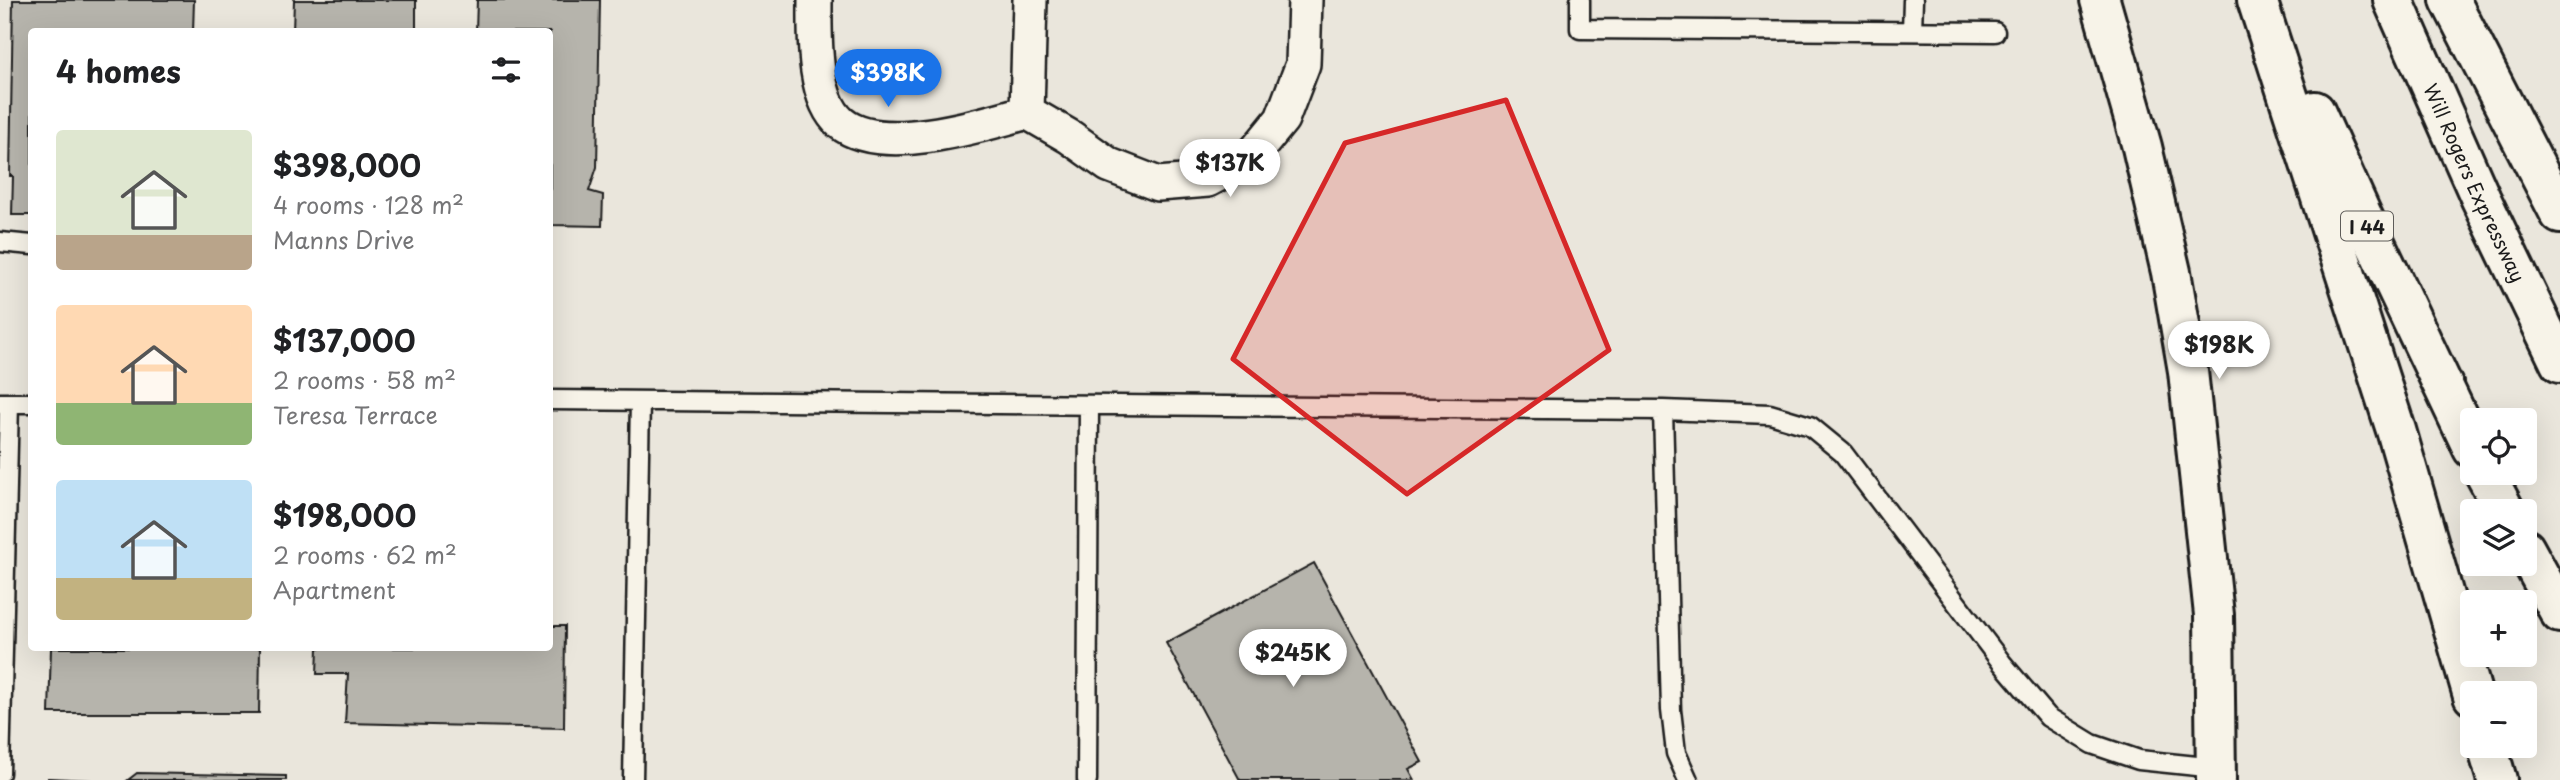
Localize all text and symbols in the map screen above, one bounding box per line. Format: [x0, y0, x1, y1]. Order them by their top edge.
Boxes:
text: 4 homes [56, 48, 181, 93]
pin: $398K [839, 50, 937, 109]
icon: filters [487, 51, 525, 89]
text: $398K [851, 54, 925, 89]
street label: Will Rogers Expressway [2417, 79, 2533, 286]
pin: $137K [1181, 140, 1279, 199]
text: $398,000 [273, 142, 421, 187]
text: $137K [1195, 144, 1265, 179]
icon: home [112, 158, 196, 242]
text: 4 rooms · 128 m² [273, 187, 464, 222]
road number: I 44 [2341, 211, 2393, 240]
text: Manns Drive [273, 222, 415, 257]
text: $137,000 [273, 317, 416, 362]
pin: $198K [2170, 322, 2268, 381]
text: $198K [2184, 326, 2254, 361]
icon: home [112, 333, 196, 417]
text: 2 rooms · 58 m² [273, 362, 456, 397]
text: Teresa Terrace [273, 397, 438, 432]
map controls [2460, 408, 2537, 758]
button: locate [2460, 408, 2537, 485]
text: $198,000 [273, 492, 416, 537]
button: layers [2460, 499, 2537, 576]
icon: home [112, 508, 196, 592]
text: 2 rooms · 62 m² [273, 537, 457, 572]
text: Apartment [273, 572, 396, 607]
button: + [2460, 590, 2537, 667]
pin: $245K [1244, 630, 1342, 689]
text: $245K [1255, 634, 1331, 669]
button: − [2460, 681, 2537, 758]

